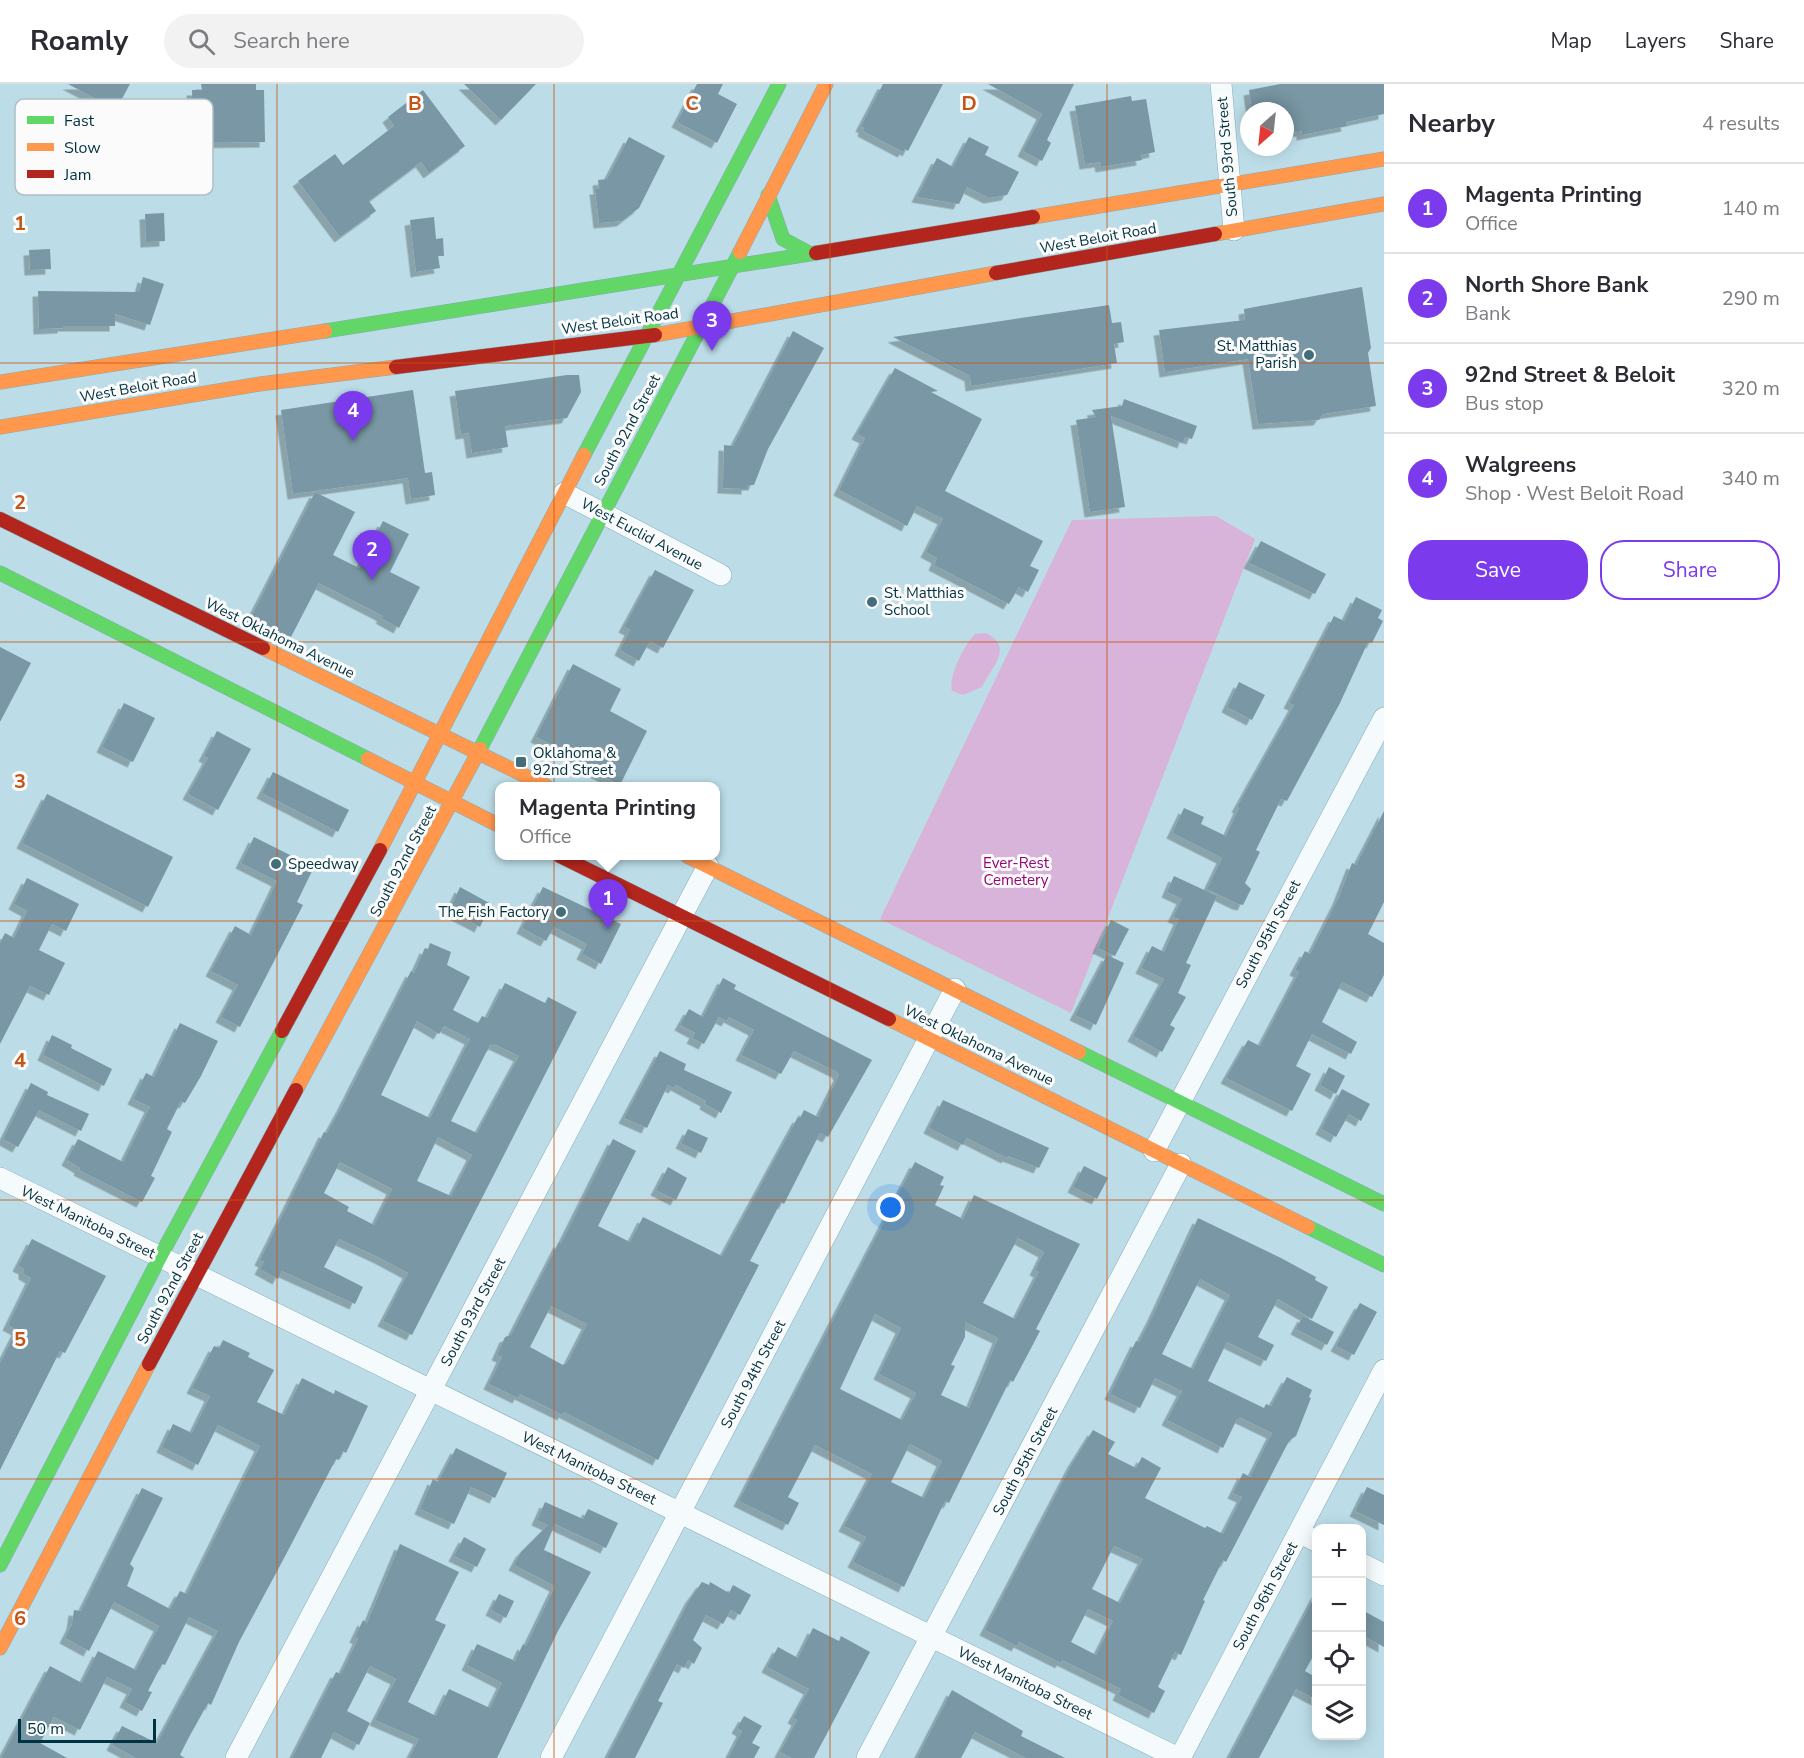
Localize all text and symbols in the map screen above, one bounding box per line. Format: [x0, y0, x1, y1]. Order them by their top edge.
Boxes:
search box [164, 14, 584, 68]
text: Roamly [30, 22, 128, 60]
icon: search [185, 25, 218, 58]
text: Search here [233, 26, 350, 56]
text: Map [1550, 27, 1592, 55]
text: Layers [1625, 27, 1686, 55]
text: Share [1719, 27, 1774, 55]
text: B [408, 90, 422, 117]
text: C [685, 90, 699, 117]
text: D [961, 90, 977, 117]
street label: South 93rd Street [1212, 95, 1242, 218]
legend [15, 99, 213, 195]
north arrow [1240, 102, 1294, 156]
text: Nearby [1408, 106, 1495, 141]
text: Fast [64, 110, 95, 132]
text: 4 results [1702, 110, 1780, 137]
text: Slow [64, 137, 101, 159]
text: Jam [63, 164, 91, 186]
text: Magenta Printing [1465, 180, 1642, 210]
text: 1 [1422, 195, 1434, 222]
text: 140 m [1722, 195, 1780, 222]
text: 1 [14, 210, 26, 237]
text: Office [1465, 210, 1518, 237]
street label: West Beloit Road [1038, 218, 1158, 258]
text: North Shore Bank [1465, 270, 1648, 300]
text: 2 [1422, 285, 1434, 312]
text: 290 m [1722, 285, 1780, 312]
text: Bank [1465, 300, 1510, 327]
pin: 3 [692, 302, 732, 351]
street label: West Beloit Road [560, 303, 680, 339]
place label: St. Matthias Parish [1217, 336, 1297, 373]
marker: St. Matthias Parish [1302, 348, 1316, 362]
text: 92nd Street & Beloit [1465, 360, 1675, 390]
street label: West Beloit Road [78, 367, 198, 407]
street label: South 92nd Street [589, 370, 665, 489]
text: 3 [1422, 375, 1434, 402]
text: 320 m [1722, 375, 1780, 402]
text: Bus stop [1465, 390, 1544, 417]
pin: 4 [334, 392, 372, 441]
text: Walgreens [1465, 450, 1576, 480]
text: 4 [1422, 465, 1434, 492]
text: 340 m [1722, 465, 1780, 492]
text: Shop · West Beloit Road [1465, 480, 1684, 507]
text: 2 [14, 489, 26, 516]
street label: West Euclid Avenue [577, 493, 707, 575]
pin: 2 [352, 530, 392, 580]
button: Save [1408, 540, 1588, 600]
button: Share [1600, 540, 1780, 600]
place label: St. Matthias School [884, 583, 964, 620]
street label: West Oklahoma Avenue [202, 593, 358, 683]
marker: St. Matthias School [865, 595, 879, 609]
place label: Oklahoma & 92nd Street [533, 743, 617, 780]
marker: Oklahoma & 92nd Street [514, 755, 528, 769]
text: 3 [14, 768, 26, 795]
popup [495, 782, 720, 860]
text: Magenta Printing [519, 793, 696, 823]
street label: South 92nd Street [365, 801, 441, 920]
text: Office [519, 823, 572, 850]
park label: Ever-Rest Cemetery [983, 853, 1050, 890]
place label: Speedway [288, 854, 359, 874]
marker: Speedway [269, 857, 283, 871]
street label: South 95th Street [1231, 876, 1305, 992]
pin: 1 [588, 880, 628, 929]
place label: The Fish Factory [438, 902, 549, 922]
marker: The Fish Factory [554, 905, 568, 919]
street label: West Oklahoma Avenue [901, 1000, 1057, 1090]
text: 4 [14, 1047, 26, 1074]
street label: West Manitoba Street [17, 1181, 159, 1264]
your location [876, 1193, 905, 1222]
street label: South 92nd Street [132, 1228, 208, 1347]
street label: South 93rd Street [436, 1253, 510, 1370]
street label: South 94th Street [716, 1316, 790, 1432]
text: 5 [14, 1326, 26, 1353]
street label: South 95th Street [988, 1403, 1062, 1519]
street label: West Manitoba Street [518, 1427, 660, 1510]
map controls [1312, 1524, 1366, 1740]
button: + [1312, 1524, 1366, 1578]
street label: South 96th Street [1228, 1538, 1302, 1654]
button: − [1312, 1578, 1366, 1632]
text: 6 [14, 1605, 26, 1632]
button: locate [1312, 1632, 1366, 1686]
street label: West Manitoba Street [954, 1642, 1096, 1725]
button: layers [1312, 1686, 1366, 1740]
scale bar [18, 1716, 156, 1744]
text: 50 m [27, 1718, 64, 1740]

